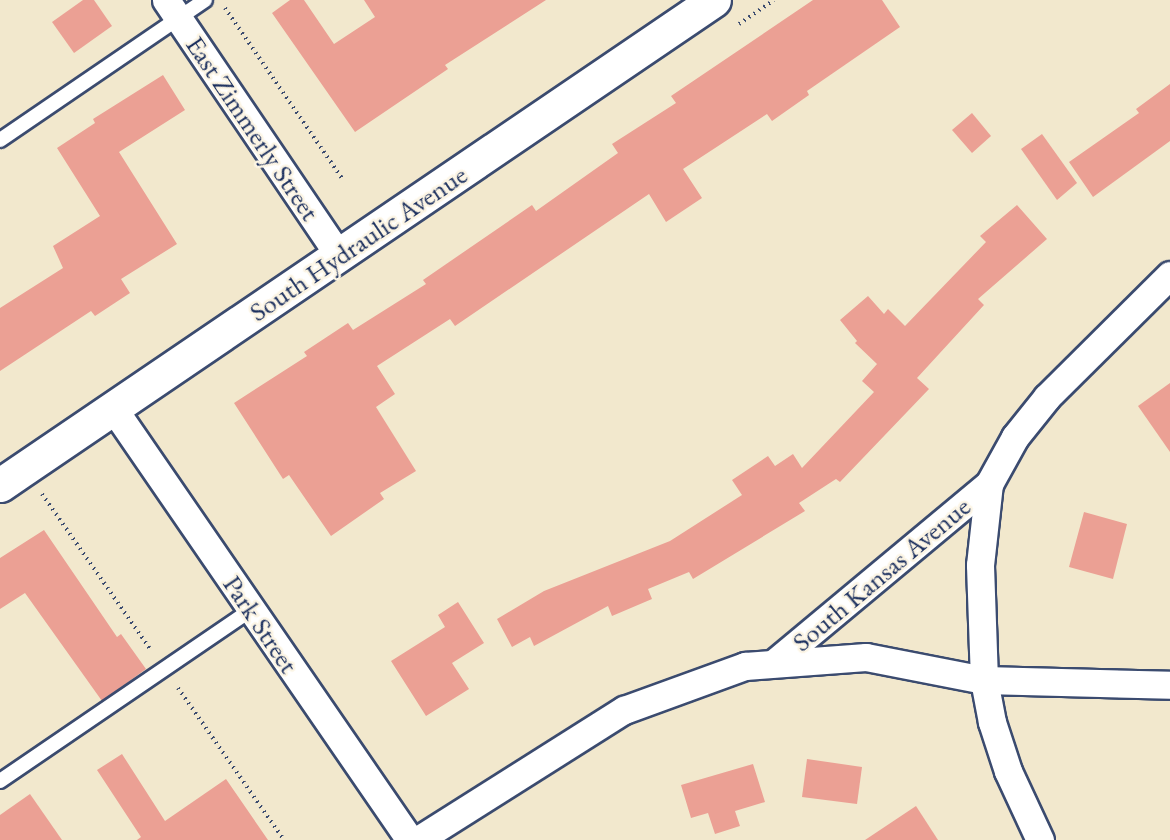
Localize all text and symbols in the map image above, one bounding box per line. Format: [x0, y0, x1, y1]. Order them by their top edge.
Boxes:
street label: East Zimmerly Street [179, 30, 327, 226]
street label: South Hydraulic Avenue [243, 158, 473, 328]
street label: South Kansas Avenue [785, 490, 977, 658]
street label: Park Street [217, 569, 305, 679]

